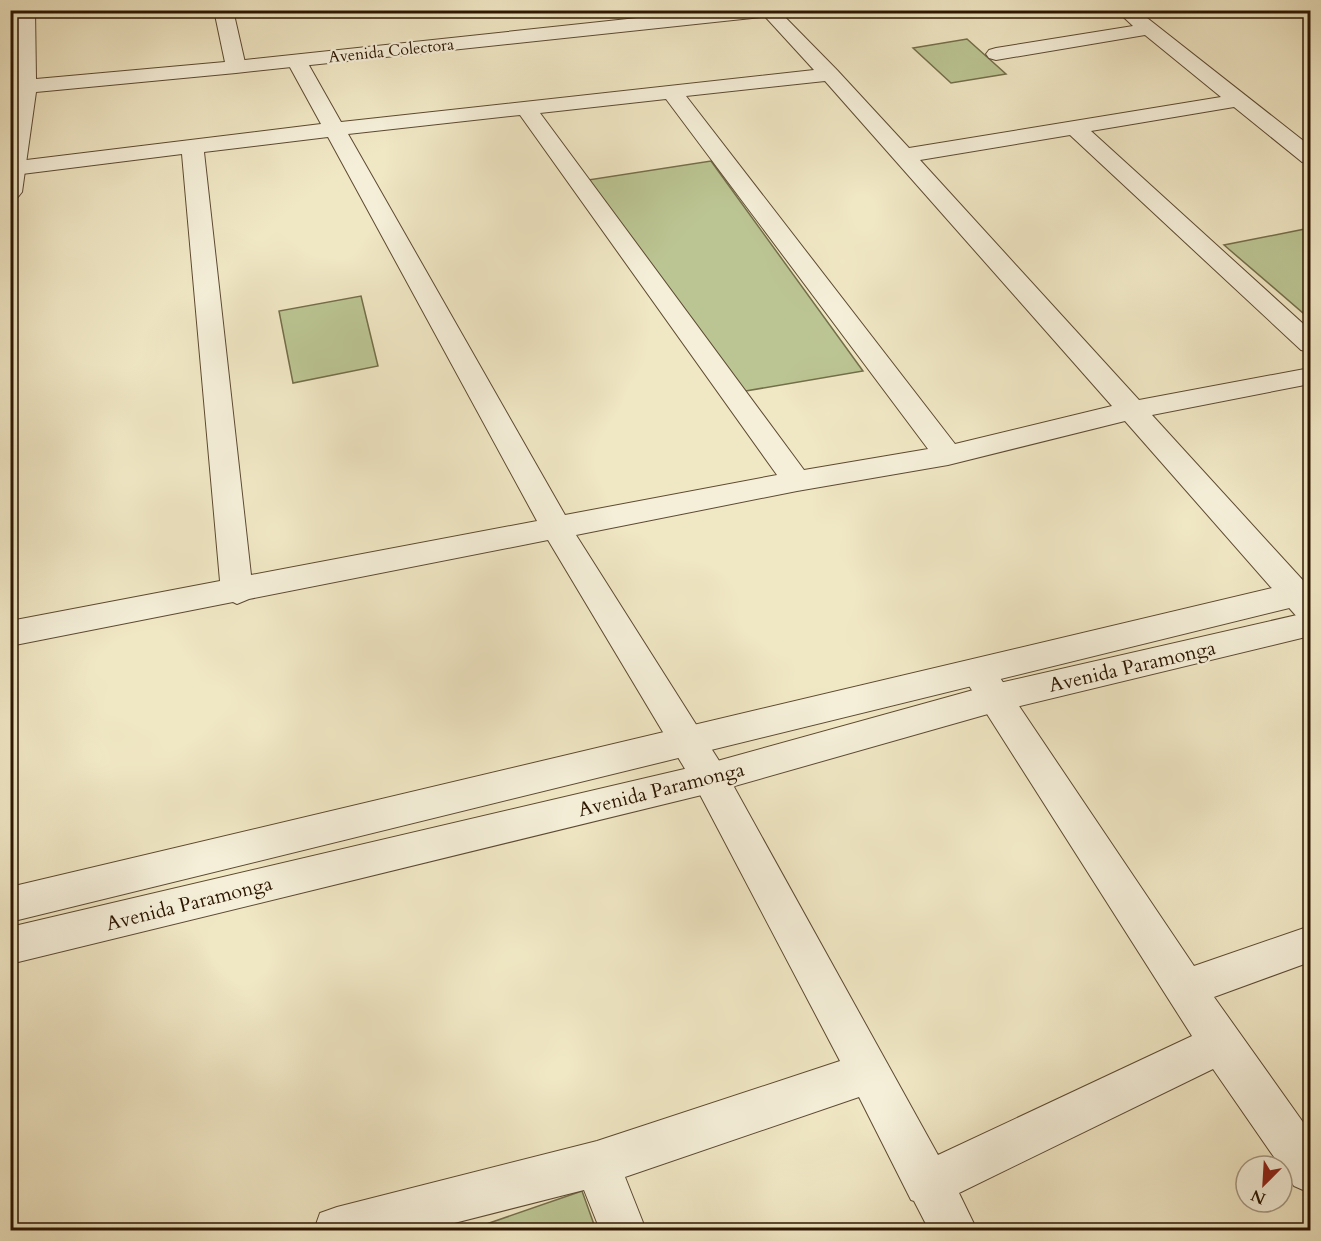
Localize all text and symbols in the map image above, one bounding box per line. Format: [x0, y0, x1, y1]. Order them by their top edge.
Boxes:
street label: Avenida Colectora [327, 33, 455, 69]
street label: Avenida Paramonga [1046, 634, 1219, 699]
street label: Avenida Paramonga [575, 756, 747, 823]
street label: Avenida Paramonga [103, 870, 275, 937]
north arrow [1234, 1154, 1294, 1214]
text: N [1247, 1184, 1269, 1210]

